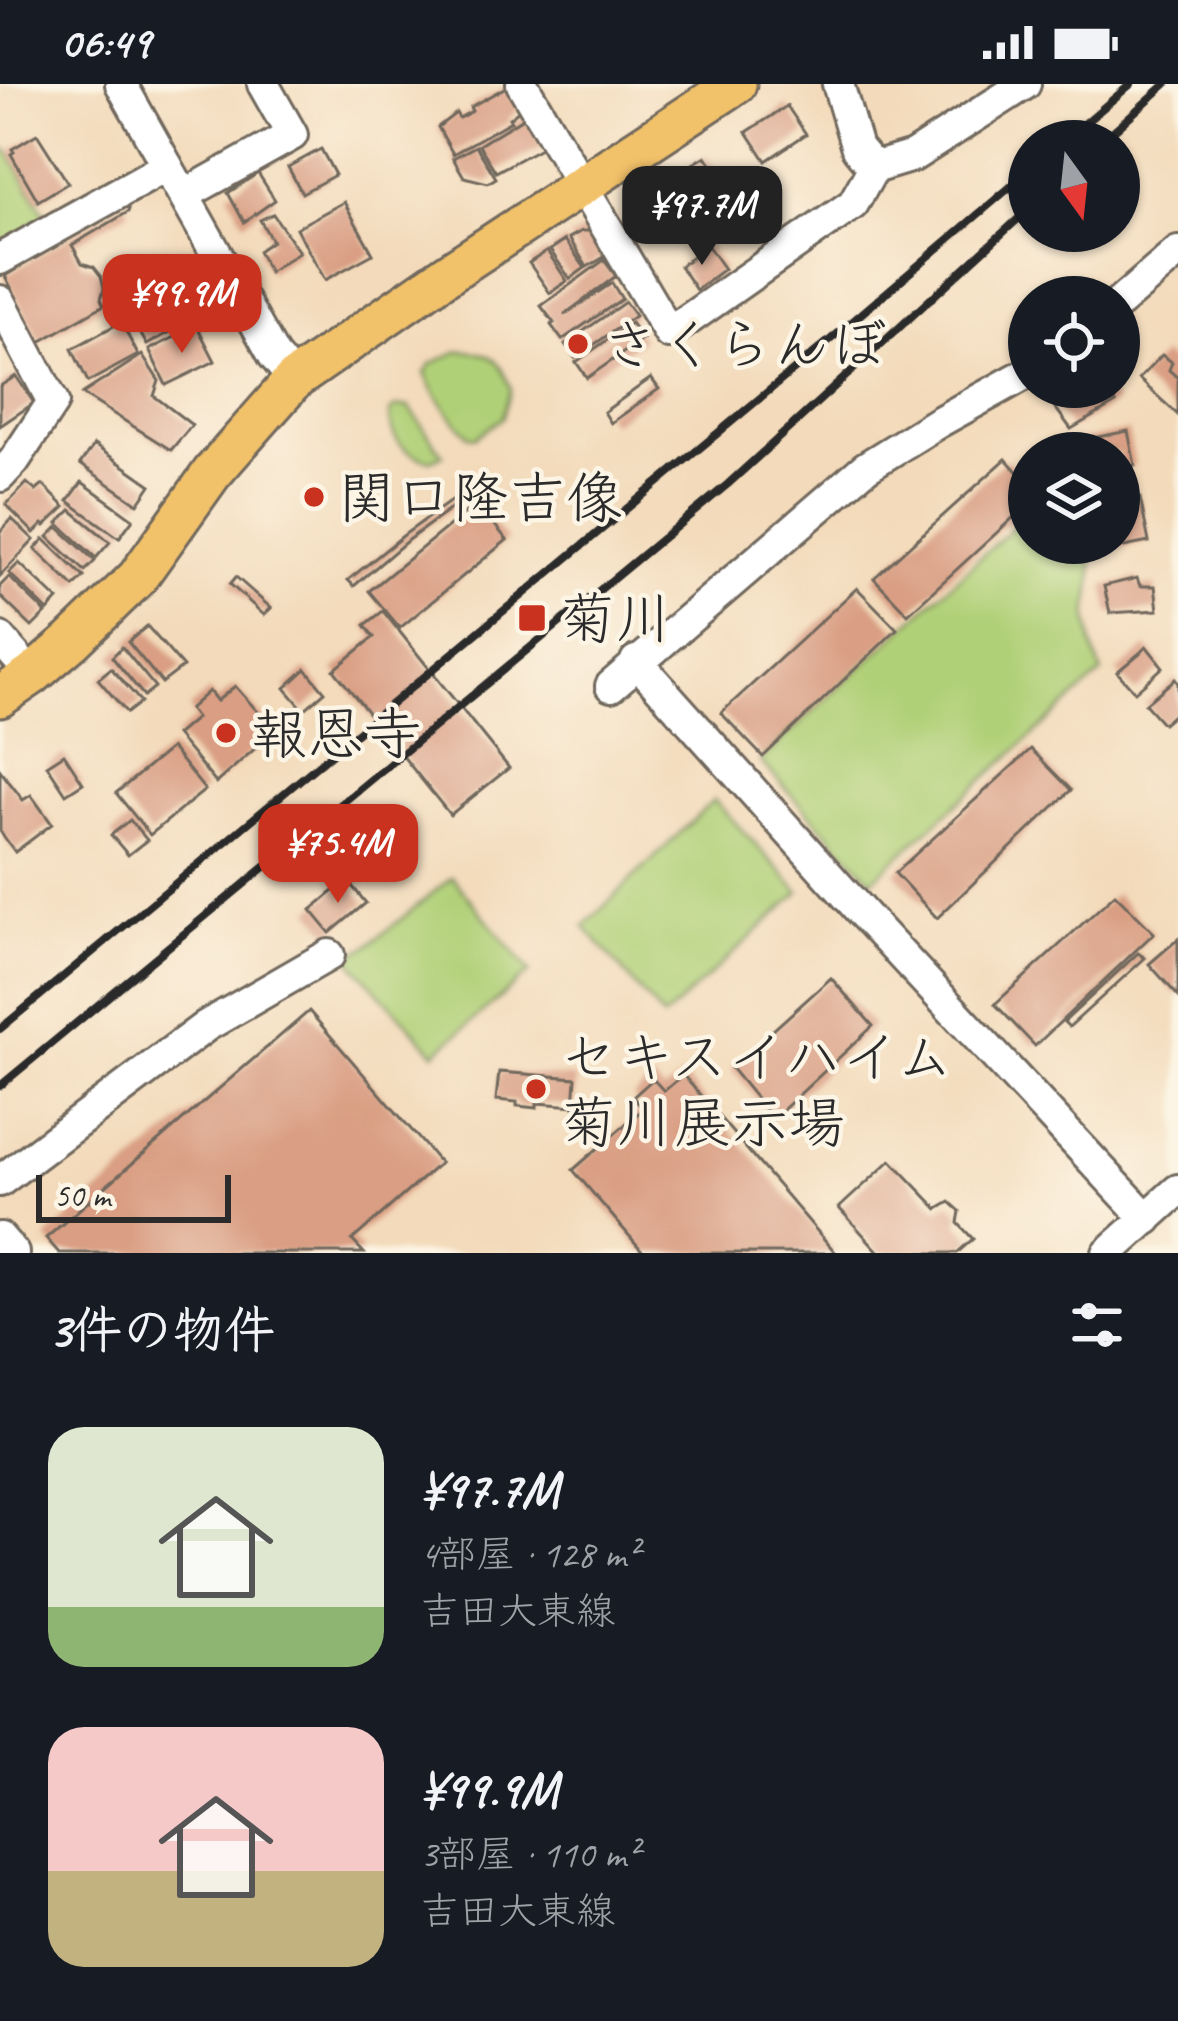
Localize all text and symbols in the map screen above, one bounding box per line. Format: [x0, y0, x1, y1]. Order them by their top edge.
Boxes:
text: 06:49 [60, 14, 150, 71]
north arrow [1008, 120, 1140, 252]
map controls [1008, 120, 1140, 564]
pin: ¥97.7M [604, 166, 800, 268]
text: ¥97.7M [649, 180, 755, 229]
pin: ¥99.9M [84, 254, 280, 356]
text: ¥99.9M [130, 268, 234, 317]
button: locate [1008, 276, 1140, 408]
place label: さくらんぼ [602, 309, 887, 381]
marker: さくらんぼ [565, 331, 591, 357]
button: layers [1008, 432, 1140, 564]
place label: 関口隆吉像 [338, 462, 623, 534]
marker: 関口隆吉像 [301, 484, 327, 510]
place label: 菊川 [559, 583, 673, 655]
marker: 菊川 [516, 602, 548, 634]
place label: 報恩寺 [250, 698, 421, 770]
marker: 報恩寺 [213, 720, 239, 746]
pin: ¥75.4M [240, 804, 436, 906]
text: ¥75.4M [285, 818, 391, 867]
place label: セキスイハイム 菊川展示場 [560, 1021, 953, 1159]
marker: セキスイハイム 菊川展示場 [523, 1076, 549, 1102]
scale bar [36, 1169, 231, 1222]
text: 50 m [54, 1175, 110, 1217]
icon: filters [1064, 1292, 1130, 1358]
text: 3件の物件 [48, 1298, 275, 1362]
text: ¥97.7M [420, 1458, 558, 1522]
icon: home [144, 1475, 288, 1619]
text: 4部屋 · 128 m² [420, 1530, 638, 1579]
text: 吉田大東線 [420, 1587, 615, 1636]
text: ¥99.9M [420, 1758, 557, 1822]
icon: home [144, 1775, 288, 1919]
text: 3部屋 · 110 m² [420, 1830, 638, 1879]
text: 吉田大東線 [420, 1887, 615, 1936]

